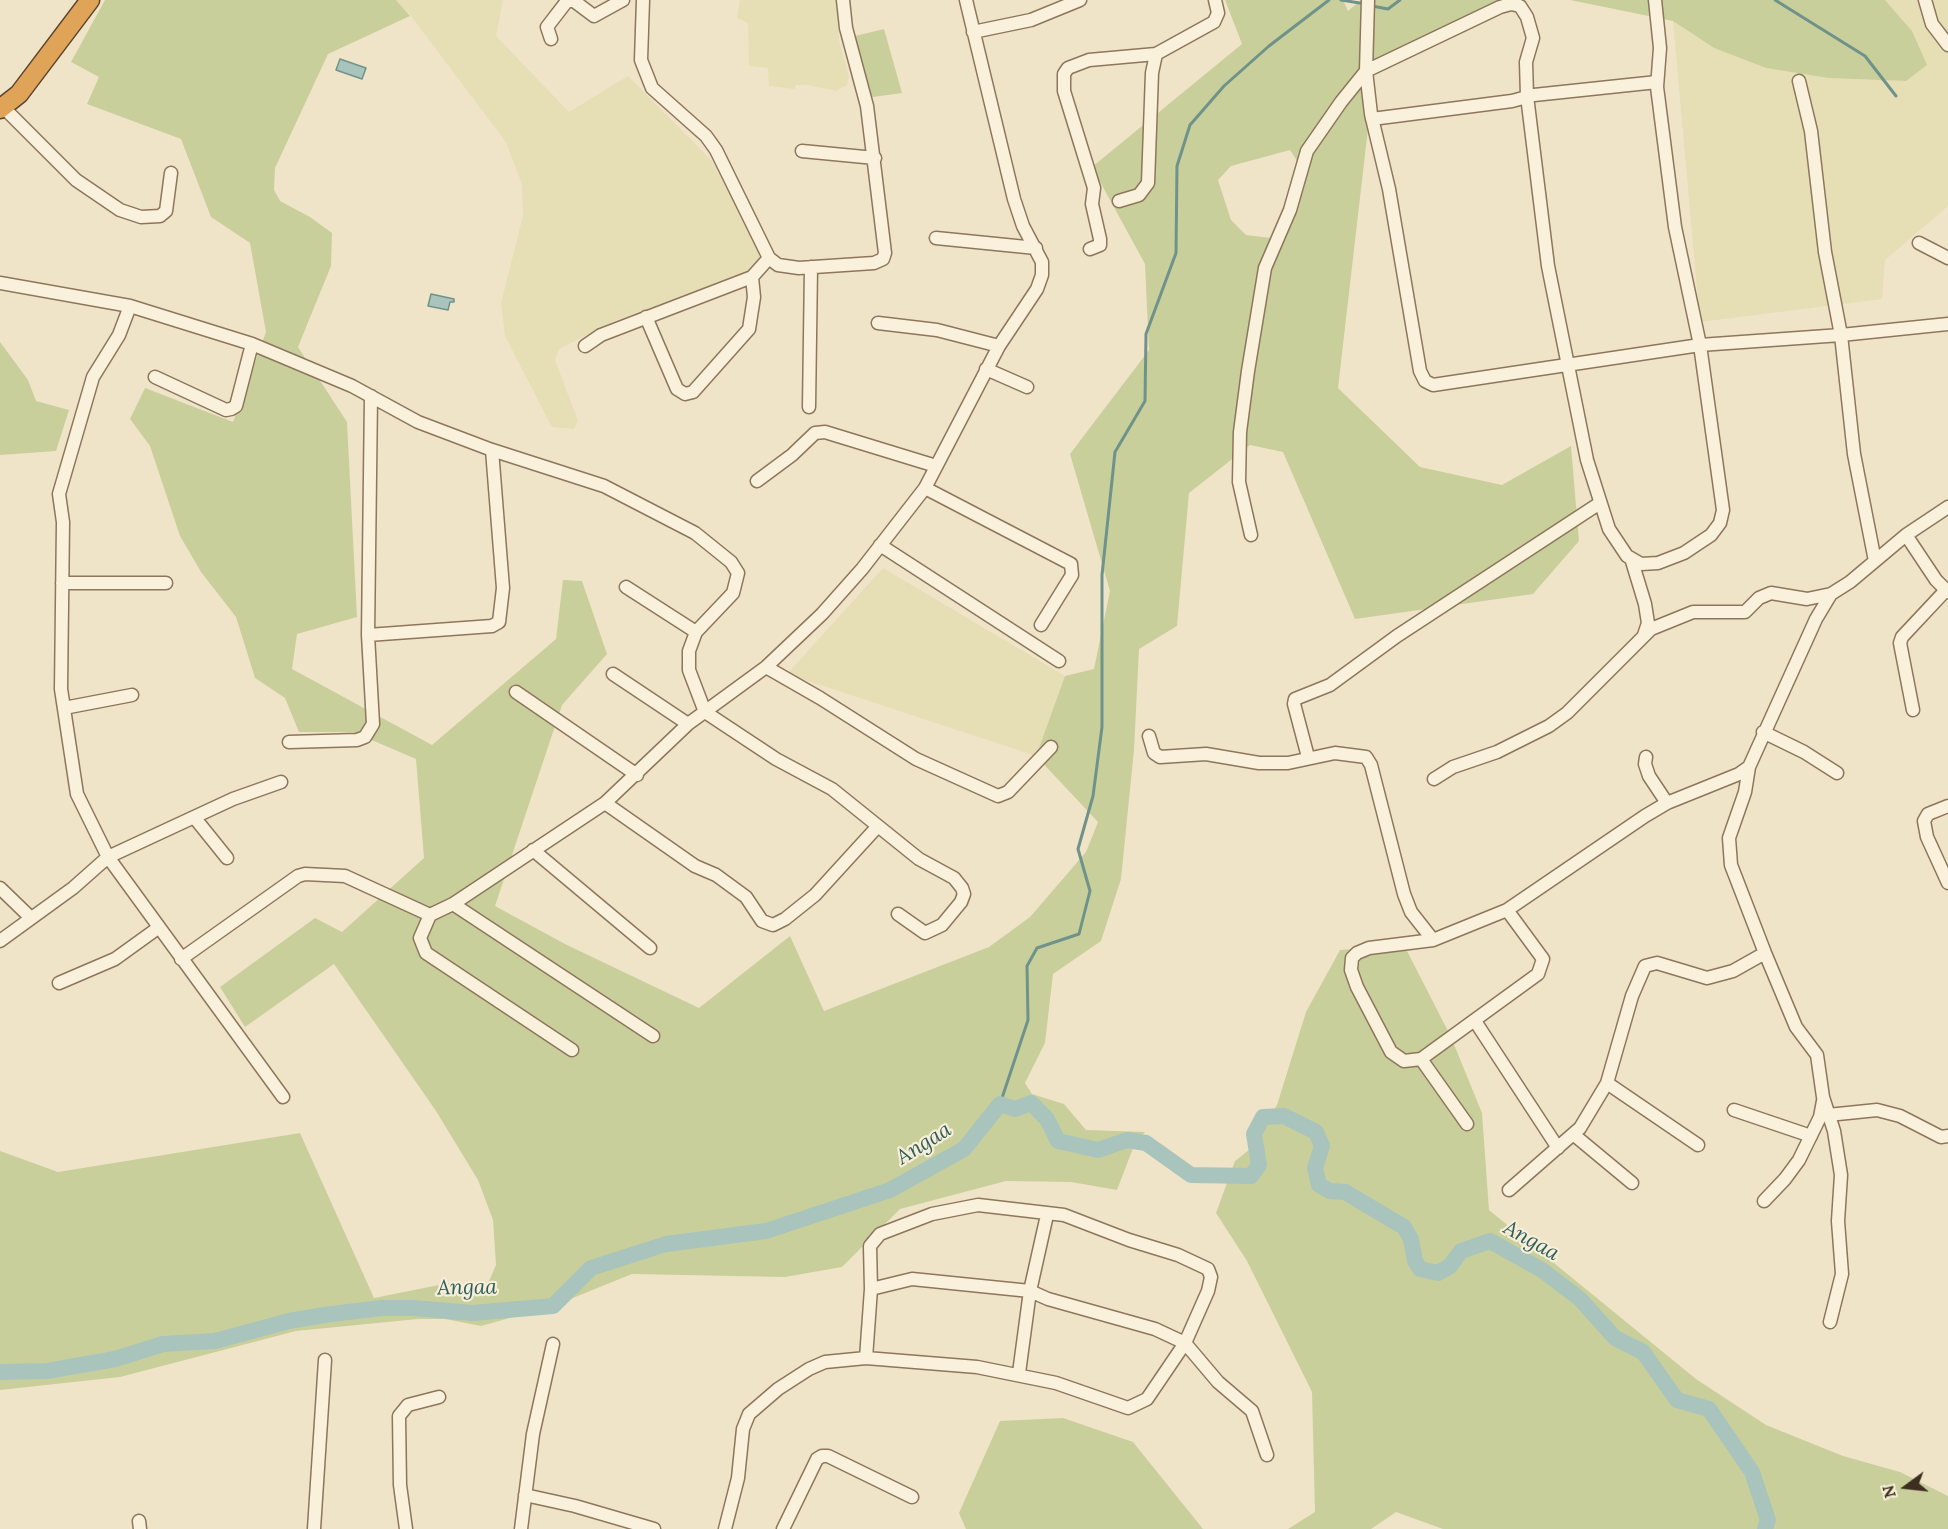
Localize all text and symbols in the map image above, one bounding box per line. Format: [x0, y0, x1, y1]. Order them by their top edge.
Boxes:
water label: Angaa [892, 1117, 956, 1171]
water label: Angaa [1499, 1215, 1563, 1267]
water label: Angaa [437, 1275, 497, 1301]
north arrow [1876, 1457, 1936, 1517]
text: N [1877, 1483, 1900, 1500]

